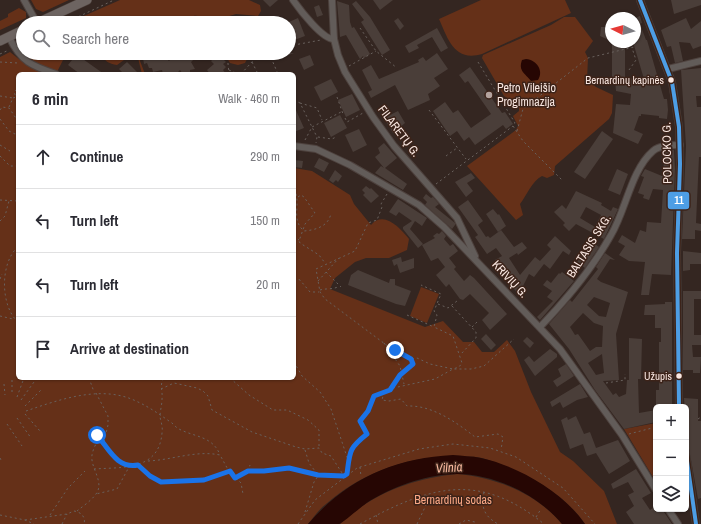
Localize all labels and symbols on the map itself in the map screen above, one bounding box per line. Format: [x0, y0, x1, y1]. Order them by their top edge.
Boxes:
north arrow [605, 12, 641, 48]
place label: Bernardinų kapinės [585, 73, 664, 87]
marker: Bernardinų kapinės [666, 75, 676, 85]
place label: Petro Vileišio Progimnazija [497, 80, 556, 110]
marker: Petro Vileišio Progimnazija [484, 90, 494, 100]
street label: FILARETŲ G. [374, 102, 424, 160]
street label: POLOCKO G. [658, 122, 676, 184]
line badge: 11 [667, 191, 690, 210]
text: 11 [674, 193, 684, 207]
street label: BALTASIS SKG. [563, 211, 615, 281]
street label: KRIVIŲ G. [488, 257, 532, 301]
route end [386, 341, 404, 359]
place label: Užupis [644, 369, 672, 383]
marker: Užupis [674, 371, 684, 381]
route start [88, 426, 106, 444]
water label: Vilnia [435, 458, 463, 477]
park label: Bernardinų sodas [414, 492, 492, 508]

